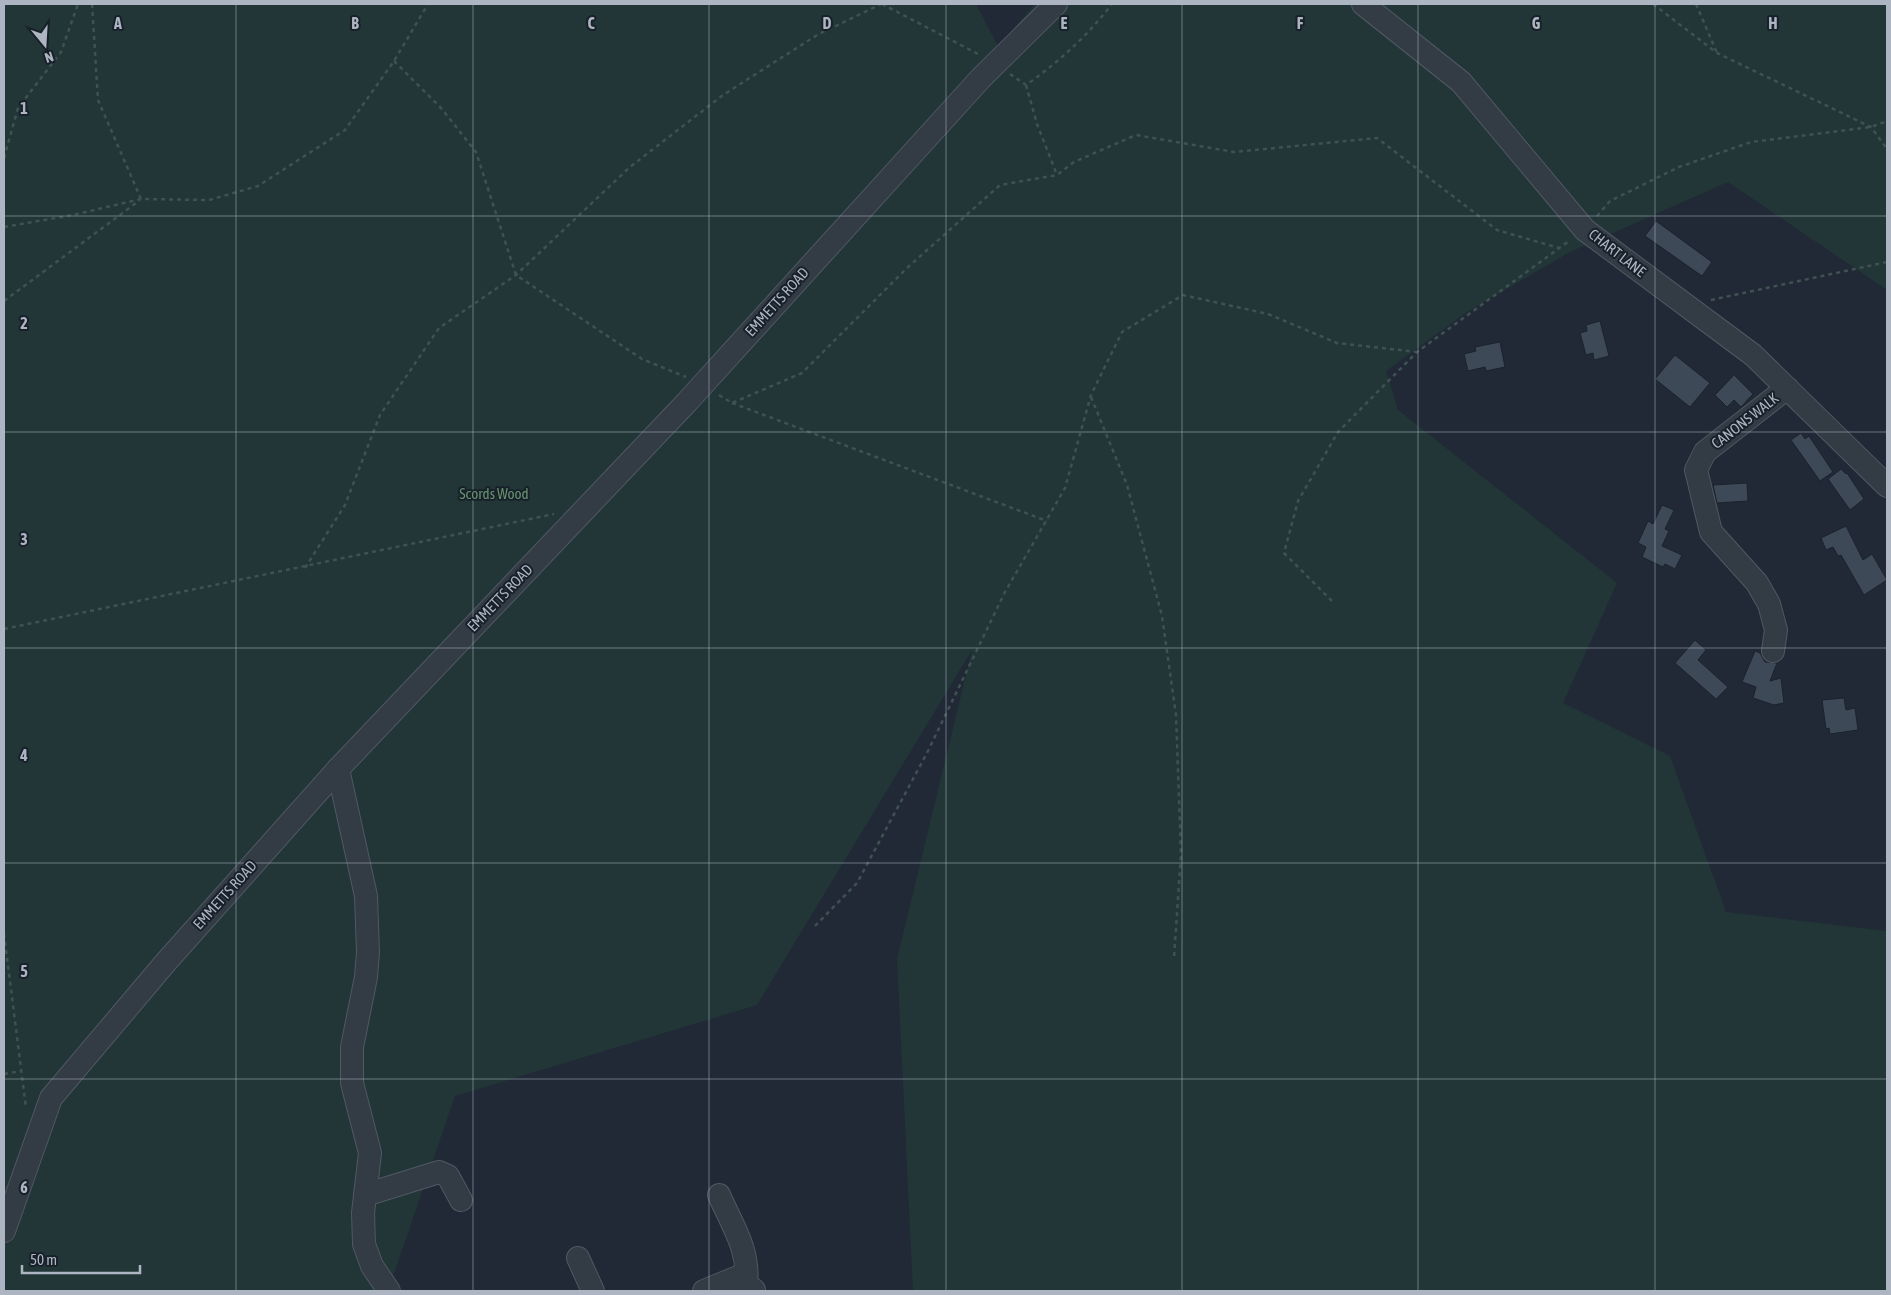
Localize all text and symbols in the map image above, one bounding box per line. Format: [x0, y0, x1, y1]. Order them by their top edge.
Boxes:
text: A [113, 14, 122, 32]
text: B [351, 14, 359, 32]
text: C [587, 14, 595, 32]
text: D [823, 14, 832, 32]
text: E [1061, 14, 1068, 32]
text: F [1297, 14, 1304, 32]
text: G [1532, 14, 1541, 32]
text: H [1768, 14, 1778, 32]
north arrow [20, 20, 70, 70]
text: N [43, 48, 55, 66]
text: 1 [20, 99, 28, 117]
street label: CHART LANE [1586, 225, 1650, 280]
street label: EMMETTS ROAD [741, 264, 812, 339]
text: 2 [20, 314, 28, 332]
street label: CANONS WALK [1708, 389, 1782, 452]
park label: Scords Wood [459, 485, 529, 502]
text: 3 [20, 530, 28, 548]
street label: EMMETTS ROAD [464, 561, 536, 635]
text: 4 [19, 746, 28, 764]
street label: EMMETTS ROAD [189, 857, 260, 932]
text: 5 [20, 962, 28, 980]
text: 6 [20, 1178, 28, 1196]
scale bar [22, 1242, 140, 1274]
text: 50 m [30, 1251, 57, 1268]

